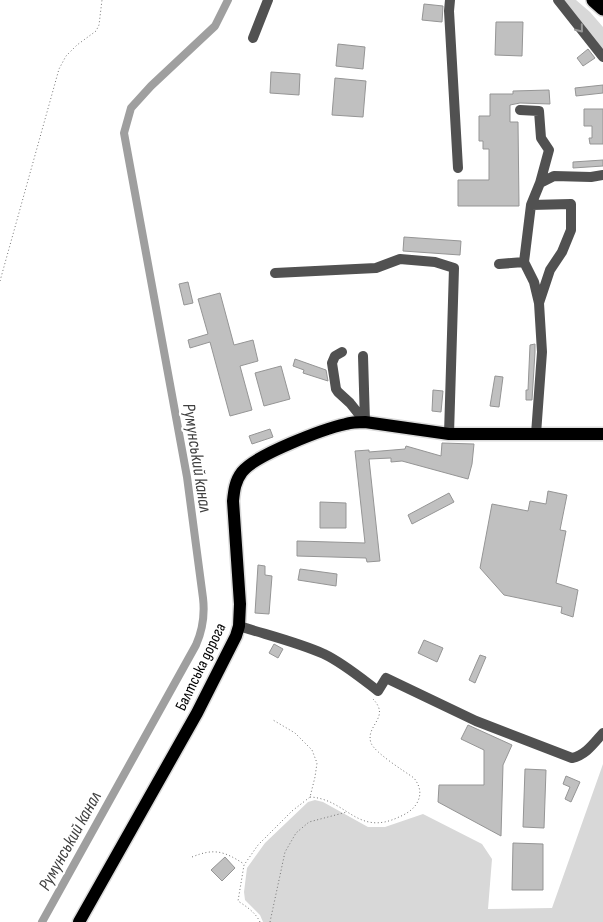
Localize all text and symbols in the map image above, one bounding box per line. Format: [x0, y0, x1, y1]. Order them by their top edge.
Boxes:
one-way arrow [575, 23, 584, 32]
water label: Румунський канал [178, 402, 216, 514]
street label: Балтська дорога [172, 620, 230, 714]
water label: Румунський канал [34, 788, 106, 894]

